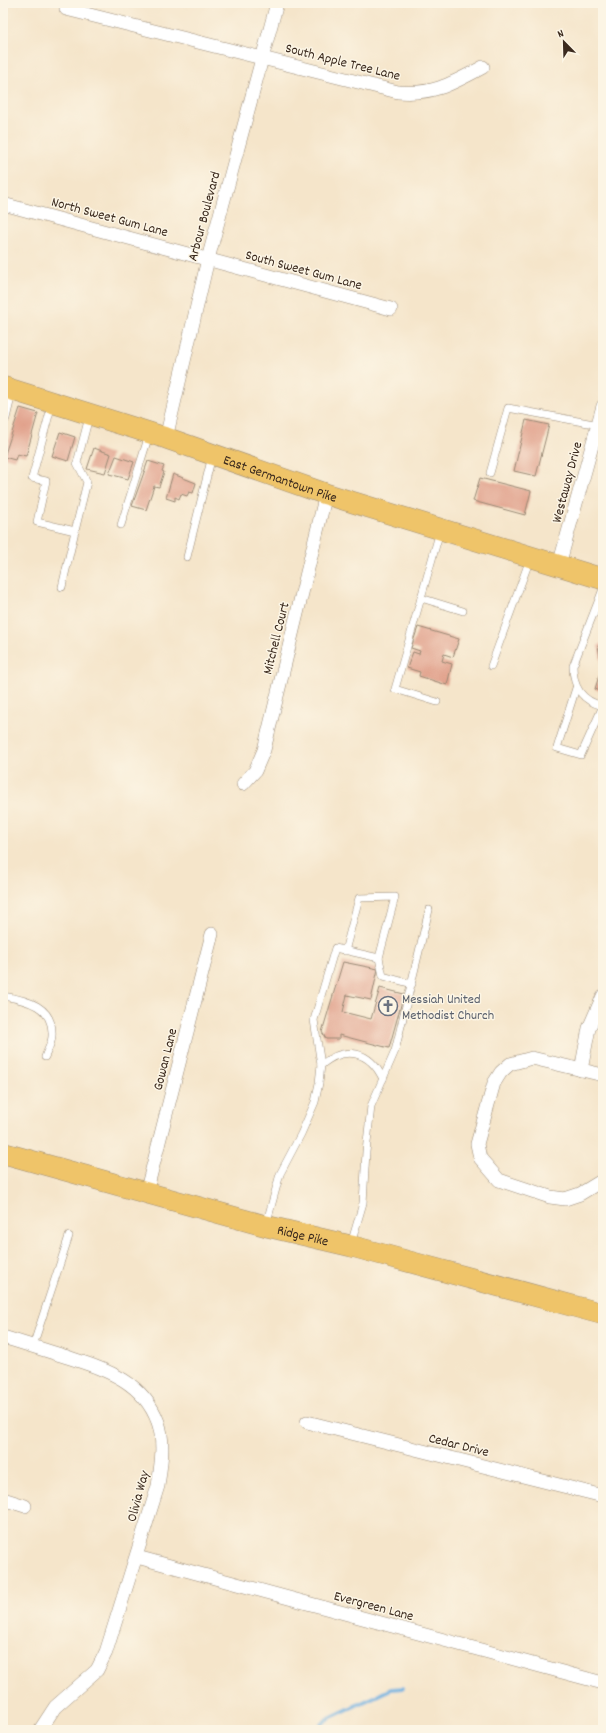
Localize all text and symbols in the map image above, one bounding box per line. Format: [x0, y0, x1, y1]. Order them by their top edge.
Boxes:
north arrow [544, 22, 584, 62]
text: N [555, 26, 567, 43]
street label: South Apple Tree Lane [283, 39, 402, 87]
street label: Arbour Boulevard [183, 169, 227, 264]
street label: North Sweet Gum Lane [49, 193, 170, 243]
street label: South Sweet Gum Lane [243, 246, 364, 296]
street label: Westaway Drive [547, 440, 588, 525]
street label: East Germantown Pike [220, 451, 339, 509]
street label: Mitchell Court [258, 600, 296, 677]
place label: Messiah United Methodist Church [402, 990, 494, 1026]
church icon: Messiah United Methodist Church [377, 995, 399, 1017]
street label: Gowan Lane [149, 1026, 183, 1093]
street label: Ridge Pike [275, 1221, 330, 1252]
street label: Cedar Drive [426, 1429, 491, 1463]
street label: Olivia Way [122, 1468, 155, 1524]
street label: Evergreen Lane [331, 1587, 416, 1627]

